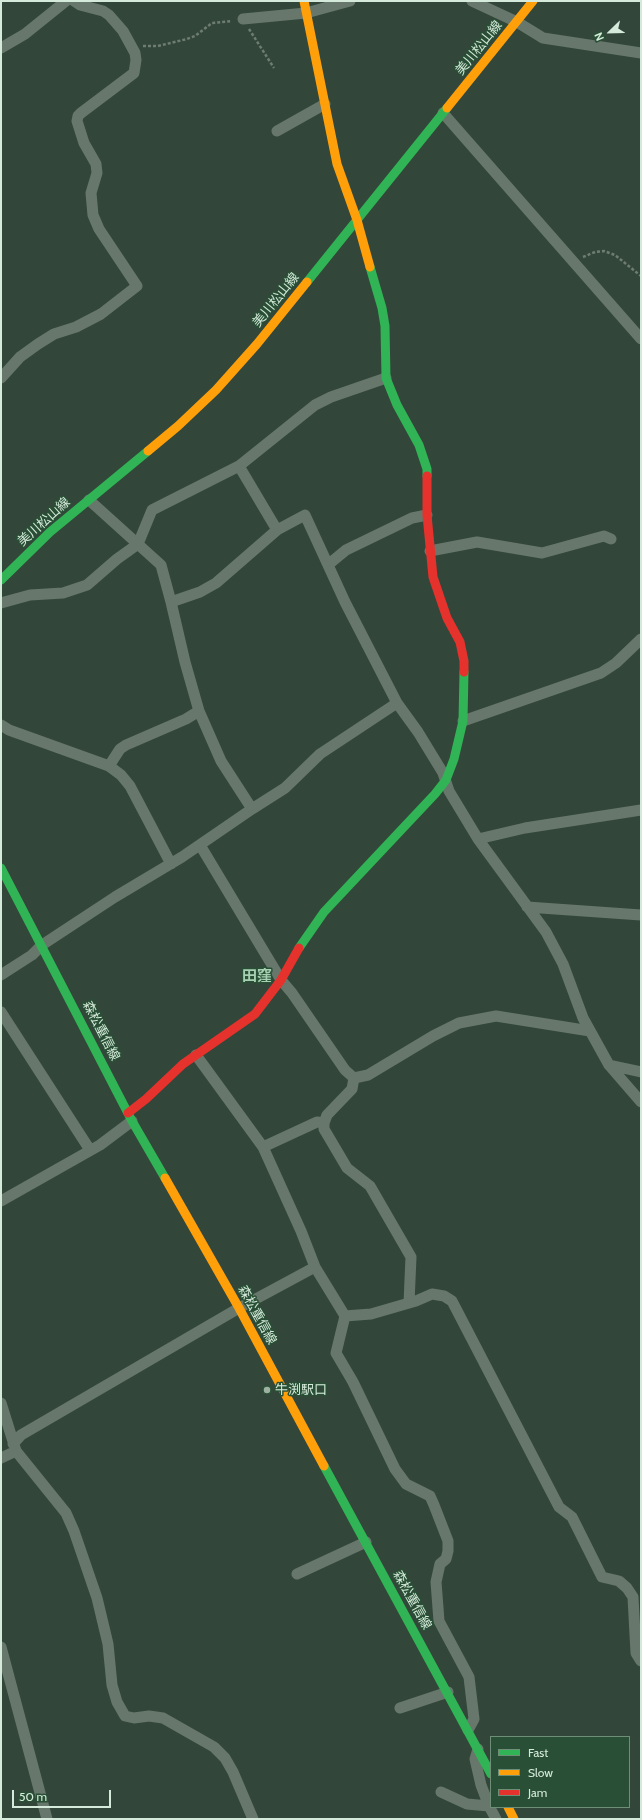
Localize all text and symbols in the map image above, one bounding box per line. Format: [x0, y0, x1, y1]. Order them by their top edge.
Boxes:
north arrow [590, 12, 630, 52]
street label: 美川松山線 [452, 18, 506, 78]
text: N [591, 30, 607, 43]
street label: 美川松山線 [249, 270, 303, 330]
street label: 美川松山線 [15, 494, 73, 550]
district label: 田窪 [242, 968, 272, 986]
street label: 森松重信線 [79, 999, 123, 1063]
street label: 森松重信線 [234, 1283, 280, 1347]
place label: 牛渕駅口 [275, 1382, 327, 1398]
marker: 牛渕駅口 [262, 1385, 272, 1395]
street label: 森松重信線 [389, 1568, 435, 1632]
legend [490, 1736, 630, 1808]
text: Fast [528, 1745, 548, 1760]
text: Slow [528, 1765, 553, 1780]
scale bar [14, 1782, 113, 1808]
text: Jam [528, 1785, 547, 1800]
text: 50 m [19, 1789, 47, 1804]

